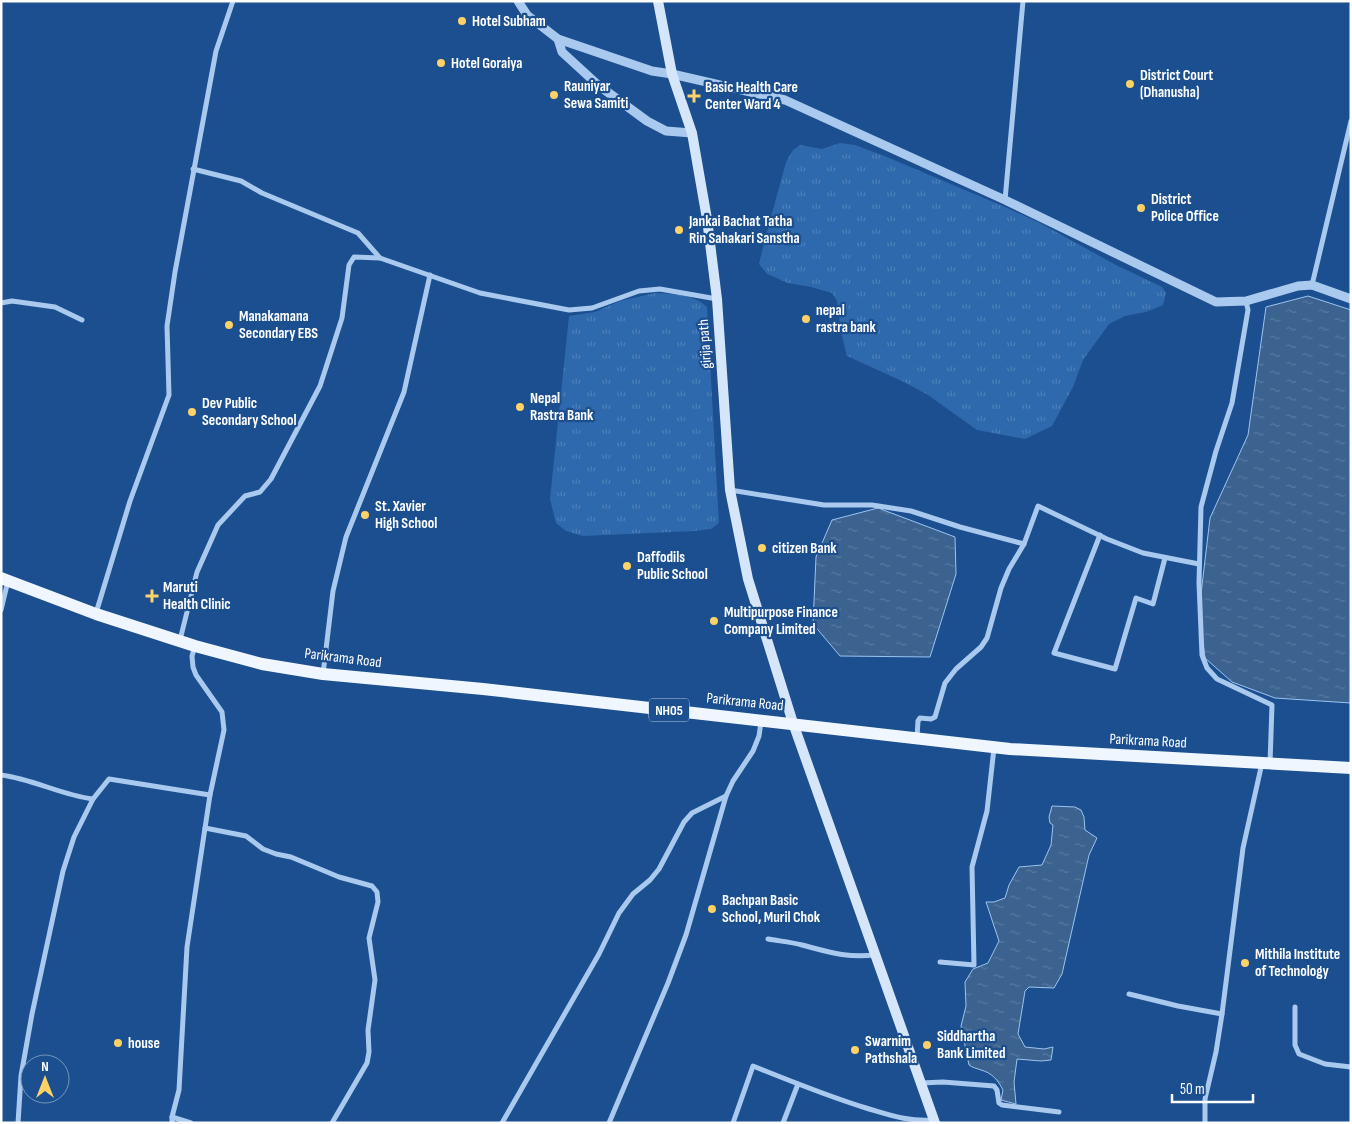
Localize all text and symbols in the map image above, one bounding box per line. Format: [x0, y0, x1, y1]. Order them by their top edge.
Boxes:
place label: Hotel Subham [472, 12, 546, 31]
marker: Hotel Subham [456, 15, 468, 27]
place label: Hotel Goraiya [451, 54, 522, 73]
marker: Hotel Goraiya [435, 57, 447, 69]
place label: District Court (Dhanusha) [1140, 66, 1213, 102]
place label: Rauniyar Sewa Samiti [564, 77, 628, 113]
place label: Basic Health Care Center Ward 4 [705, 78, 798, 114]
marker: District Court (Dhanusha) [1124, 78, 1136, 90]
marker: Rauniyar Sewa Samiti [548, 89, 560, 101]
marker: Basic Health Care Center Ward 4 [687, 89, 701, 103]
place label: District Police Office [1151, 190, 1219, 226]
marker: District Police Office [1135, 202, 1147, 214]
place label: Jankai Bachat Tatha Rin Sahakari Sanstha [688, 212, 800, 248]
marker: Jankai Bachat Tatha Rin Sahakari Sanstha [673, 224, 685, 236]
place label: nepal rastra bank [816, 301, 876, 337]
place label: Manakamana Secondary EBS [239, 307, 318, 343]
marker: nepal rastra bank [800, 313, 812, 325]
marker: Manakamana Secondary EBS [223, 319, 235, 331]
street label: girija path [694, 319, 716, 369]
place label: Nepal Rastra Bank [530, 389, 594, 425]
place label: Dev Public Secondary School [202, 394, 297, 430]
marker: Nepal Rastra Bank [514, 401, 526, 413]
marker: Dev Public Secondary School [186, 406, 198, 418]
place label: St. Xavier High School [375, 497, 437, 533]
marker: St. Xavier High School [359, 509, 371, 521]
place label: citizen Bank [772, 539, 837, 558]
marker: citizen Bank [756, 542, 768, 554]
place label: Daffodils Public School [637, 548, 708, 584]
marker: Daffodils Public School [621, 560, 633, 572]
place label: Maruti Health Clinic [163, 578, 231, 614]
marker: Maruti Health Clinic [145, 589, 159, 603]
place label: Multipurpose Finance Company Limited [724, 603, 838, 639]
marker: Multipurpose Finance Company Limited [708, 615, 720, 627]
street label: Parikrama Road [303, 644, 383, 672]
street label: Parikrama Road [706, 689, 784, 715]
road number: NH05 [649, 698, 689, 722]
street label: Parikrama Road [1109, 729, 1187, 753]
place label: Bachpan Basic School, Muril Chok [722, 891, 821, 927]
marker: Bachpan Basic School, Muril Chok [706, 903, 718, 915]
place label: Mithila Institute of Technology [1255, 945, 1340, 981]
marker: Mithila Institute of Technology [1239, 957, 1251, 969]
place label: Siddhartha Bank Limited [937, 1027, 1005, 1063]
place label: Swarnim Pathshala [865, 1032, 917, 1068]
place label: house [128, 1034, 160, 1053]
marker: house [112, 1037, 124, 1049]
marker: Siddhartha Bank Limited [921, 1039, 933, 1051]
marker: Swarnim Pathshala [849, 1044, 861, 1056]
north arrow [20, 1054, 70, 1104]
text: N [41, 1058, 49, 1075]
scale bar [1172, 1072, 1253, 1104]
text: 50 m [1180, 1080, 1205, 1099]

